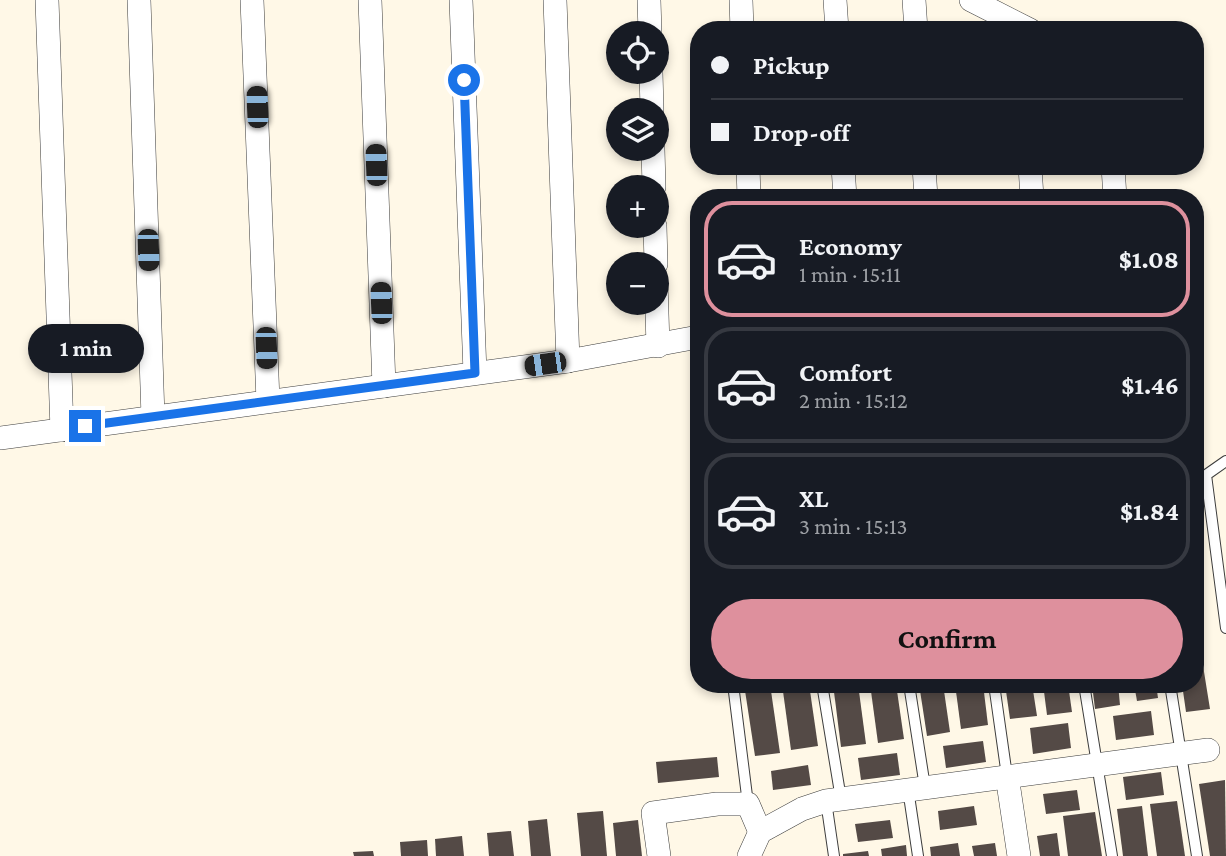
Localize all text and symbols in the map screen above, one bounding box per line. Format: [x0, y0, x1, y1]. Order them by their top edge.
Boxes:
map controls [606, 21, 669, 315]
button: locate [606, 21, 669, 84]
text: Pickup [753, 51, 830, 80]
route start [448, 64, 480, 96]
car [246, 86, 269, 128]
button: layers [606, 98, 669, 161]
text: Drop-off [753, 118, 850, 147]
car [365, 144, 388, 186]
button: + [606, 175, 669, 238]
icon: car [715, 228, 778, 291]
car [137, 229, 160, 271]
text: Economy [799, 232, 902, 261]
text: $1.08 [1119, 245, 1179, 274]
button: − [606, 252, 669, 315]
text: 1 min · 15:11 [799, 261, 901, 287]
car [370, 282, 393, 324]
callout: 1 min [27, 324, 143, 374]
car [255, 327, 278, 369]
text: 1 min [60, 335, 112, 361]
car [523, 351, 568, 377]
icon: car [715, 354, 778, 417]
text: Comfort [799, 358, 892, 387]
text: $1.46 [1121, 371, 1179, 400]
text: 2 min · 15:12 [799, 387, 908, 413]
route end [69, 410, 101, 442]
icon: car [715, 480, 778, 543]
text: XL [799, 484, 828, 513]
text: $1.84 [1120, 497, 1179, 526]
text: 3 min · 15:13 [799, 513, 908, 539]
button: Confirm [711, 599, 1183, 679]

